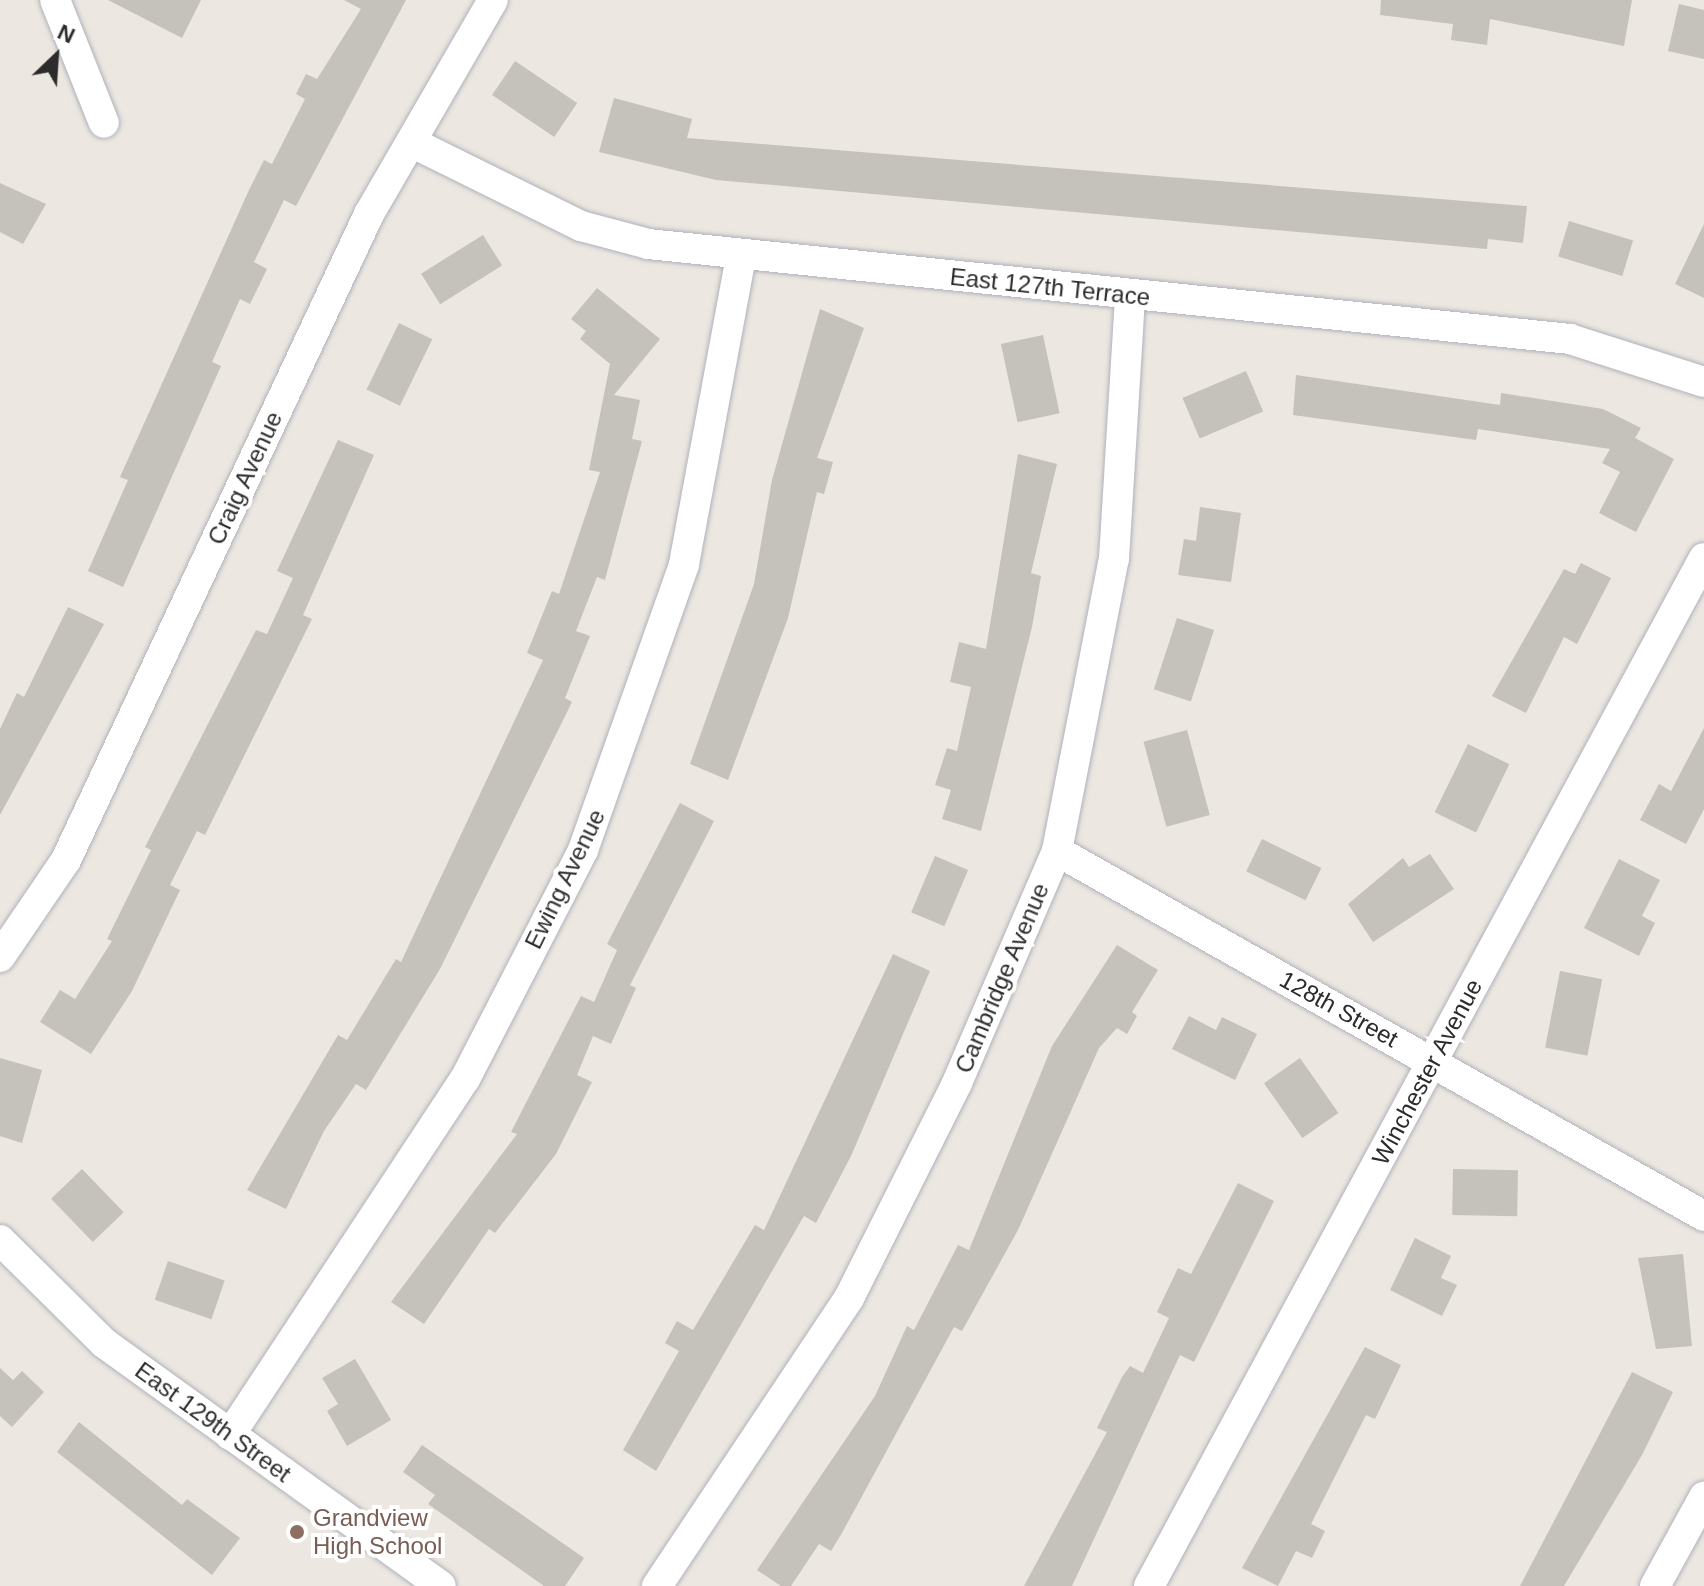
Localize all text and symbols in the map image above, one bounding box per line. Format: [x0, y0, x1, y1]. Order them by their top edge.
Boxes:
north arrow [16, 16, 96, 96]
text: N [54, 19, 79, 48]
street label: East 127th Terrace [948, 262, 1152, 312]
street label: Craig Avenue [201, 406, 289, 550]
street label: Ewing Avenue [519, 804, 611, 954]
street label: Cambridge Avenue [949, 878, 1055, 1078]
street label: 128th Street [1275, 965, 1403, 1053]
street label: Winchester Avenue [1366, 974, 1488, 1170]
street label: East 129th Street [130, 1356, 296, 1488]
place label: Grandview High School [313, 1504, 442, 1560]
marker: Grandview High School [288, 1523, 306, 1541]

